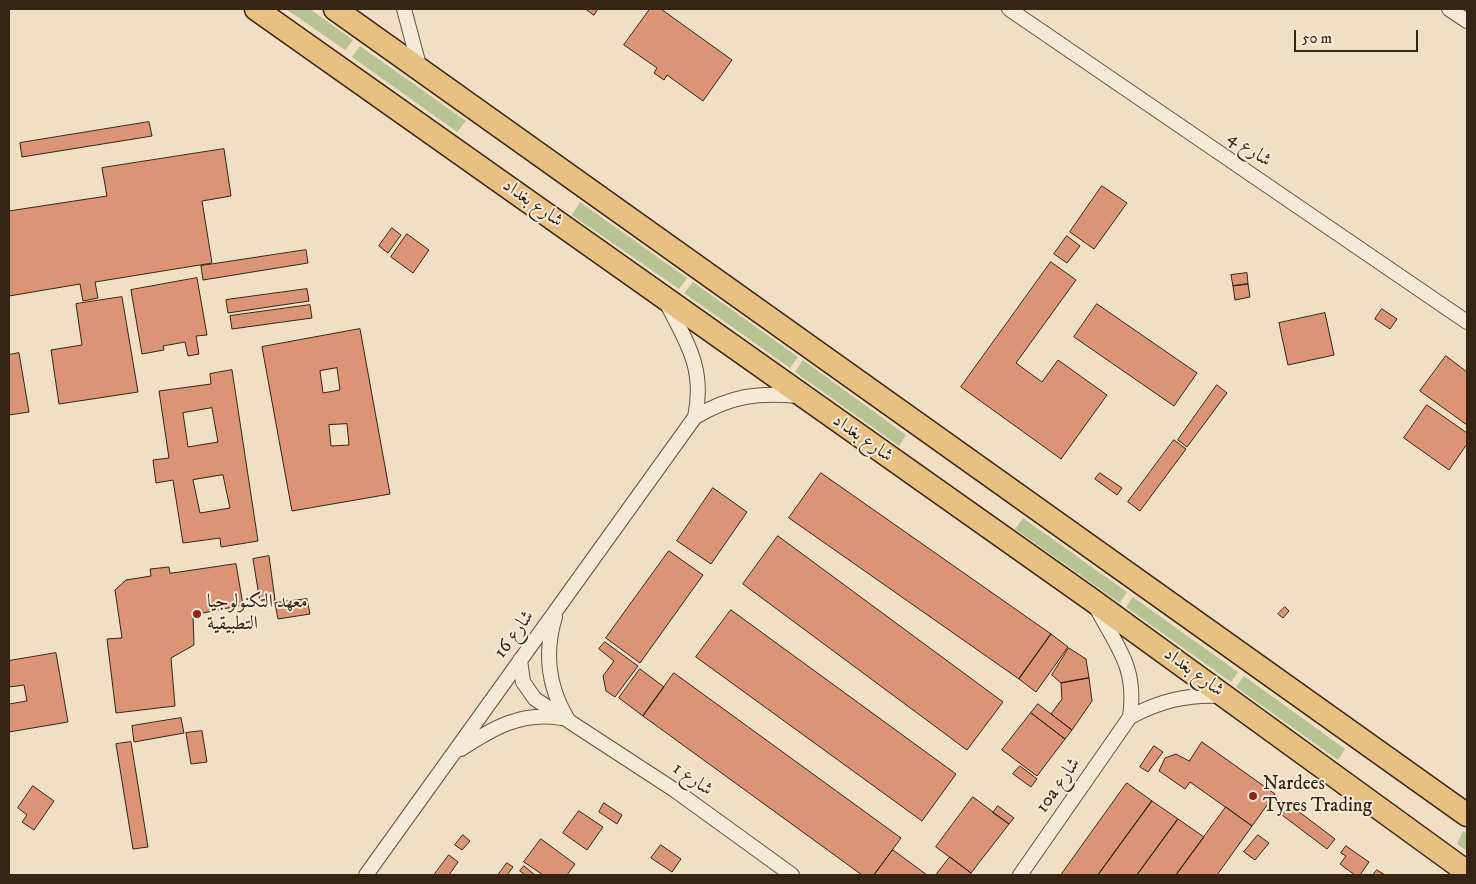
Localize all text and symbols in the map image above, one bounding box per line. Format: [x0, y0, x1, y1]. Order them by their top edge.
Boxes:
scale bar [1296, 20, 1420, 52]
text: 50 m [1302, 29, 1332, 48]
street label: شارع 4 [1223, 127, 1275, 173]
street label: شارع بغداد [497, 175, 567, 233]
street label: شارع بغداد [827, 410, 897, 468]
place label: معهد التكنولوجيا التطبيقية [207, 592, 308, 636]
street label: شارع 16 [490, 607, 540, 663]
marker: معهد التكنولوجيا التطبيقية [191, 608, 203, 620]
street label: شارع بغداد [1158, 643, 1228, 703]
street label: 10a شارع [1032, 754, 1086, 818]
street label: شارع 1 [667, 758, 717, 802]
place label: Nardees Tyres Trading [1263, 774, 1372, 818]
marker: Nardees Tyres Trading [1247, 790, 1259, 802]

